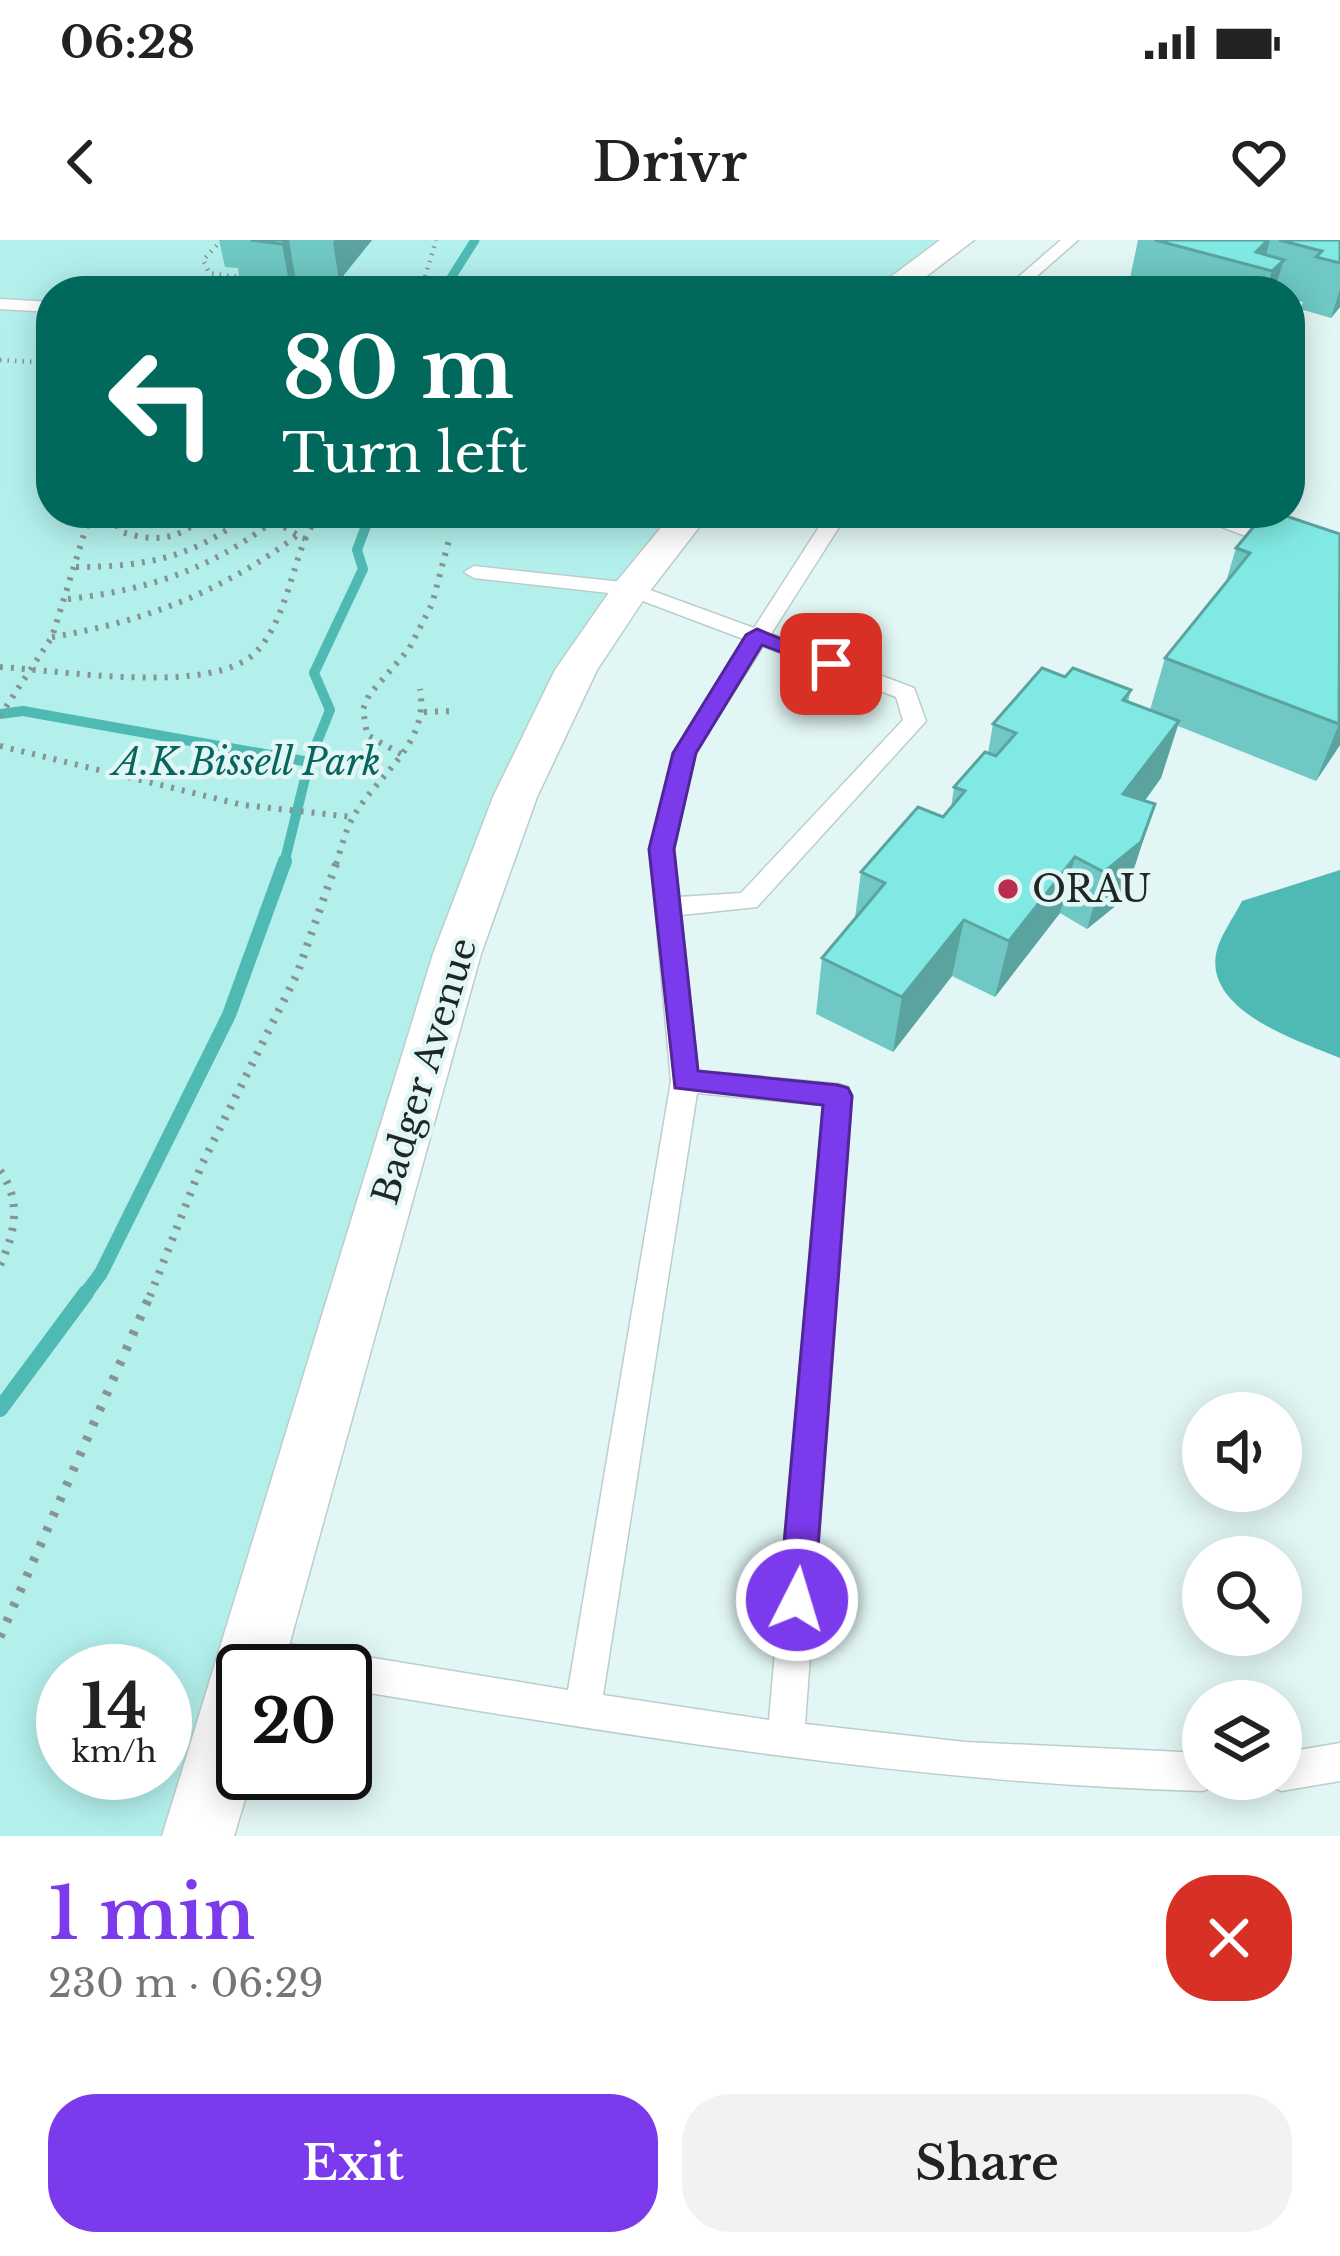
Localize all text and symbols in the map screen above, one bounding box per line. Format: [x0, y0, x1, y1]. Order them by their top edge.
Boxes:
text: 06:28 [60, 14, 195, 70]
icon: back [48, 129, 114, 195]
text: Drivr [593, 129, 747, 196]
icon: heart [1226, 129, 1292, 195]
text: 80 m [282, 317, 514, 421]
icon: left [84, 324, 240, 480]
text: Turn left [282, 420, 528, 487]
pin [780, 613, 882, 715]
icon: arrive [798, 631, 864, 697]
park label: A.K.Bissell Park [109, 740, 381, 785]
place label: ORAU [1032, 867, 1151, 912]
marker: ORAU [995, 876, 1021, 902]
street label: Badger Avenue [363, 933, 486, 1210]
map controls [1182, 1392, 1302, 1800]
button: sound [1182, 1392, 1302, 1512]
button: search [1182, 1536, 1302, 1656]
position arrow [734, 1537, 860, 1663]
speed limit sign: 20 [216, 1644, 372, 1800]
text: 14 [81, 1670, 147, 1744]
button: layers [1182, 1680, 1302, 1800]
text: km/h [71, 1733, 157, 1770]
text: 1 min [48, 1869, 255, 1958]
button: close [1166, 1875, 1292, 2001]
text: 230 m · 06:29 [48, 1959, 324, 2008]
button: Exit [48, 2094, 658, 2232]
button: Share [682, 2094, 1292, 2232]

